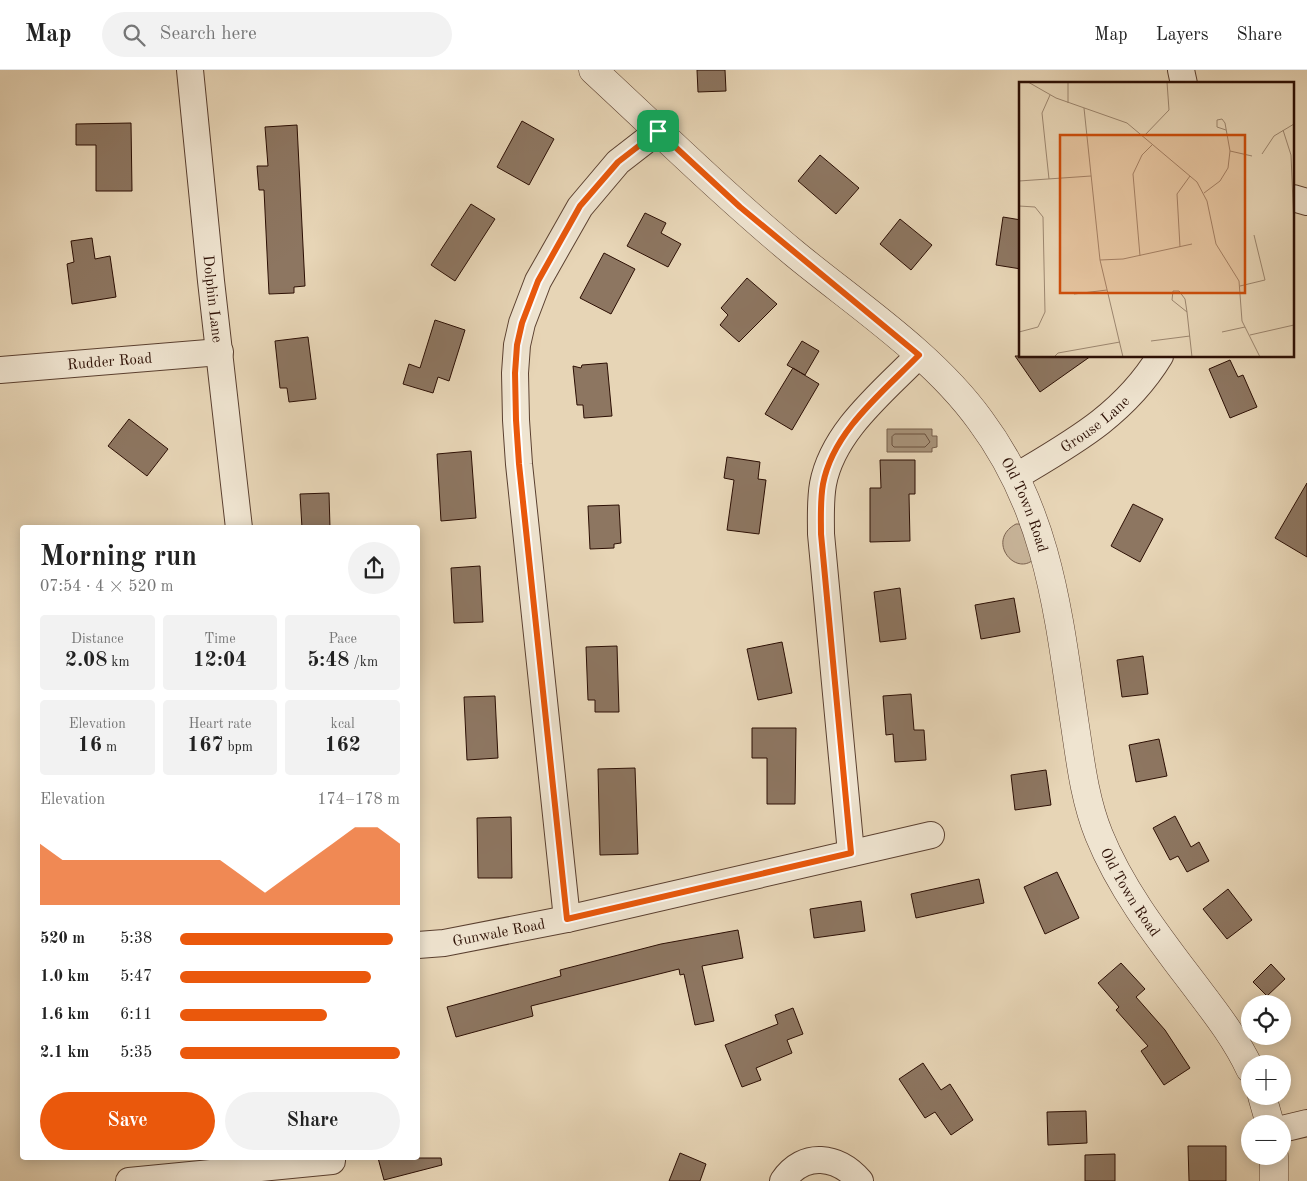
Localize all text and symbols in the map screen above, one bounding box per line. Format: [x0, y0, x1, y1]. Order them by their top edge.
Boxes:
search box [102, 12, 452, 57]
icon: search [120, 21, 148, 49]
text: Map [25, 23, 72, 47]
text: Search here [160, 25, 257, 44]
text: Map [1094, 26, 1128, 44]
text: Layers [1156, 26, 1208, 44]
text: Share [1236, 26, 1282, 44]
inset map [1019, 82, 1294, 358]
pin [637, 110, 679, 152]
icon: arrive [644, 117, 672, 145]
street label: Dolphin Lane [199, 254, 224, 344]
street label: Rudder Road [67, 352, 153, 373]
street label: Grouse Lane [1059, 394, 1133, 456]
street label: Old Town Road [997, 456, 1049, 554]
button: share [348, 542, 400, 594]
text: Morning run [40, 544, 197, 572]
text: 07:54 · 4 × 520 m [40, 579, 173, 595]
text: Distance [71, 632, 124, 646]
text: Time [204, 632, 236, 646]
text: Pace [328, 632, 357, 646]
text: 2.08 [65, 650, 107, 671]
text: 12:04 [193, 650, 247, 671]
text: 5:48 [307, 650, 350, 671]
text: km [107, 655, 130, 669]
text: /km [350, 655, 378, 669]
text: Elevation [69, 717, 126, 731]
text: Heart rate [189, 717, 251, 731]
text: kcal [331, 717, 355, 731]
text: 16 [78, 735, 102, 756]
text: 167 [187, 735, 224, 756]
text: 162 [324, 735, 361, 756]
text: m [102, 740, 117, 754]
text: bpm [224, 740, 253, 754]
text: Elevation [40, 792, 105, 808]
text: 174–178 m [317, 792, 400, 808]
street label: Old Town Road [1097, 846, 1162, 940]
street label: Gunwale Road [452, 917, 547, 950]
text: 520 m [40, 931, 85, 947]
text: 5:38 [120, 931, 152, 947]
text: 1.0 km [40, 969, 89, 985]
text: 5:47 [120, 969, 152, 985]
map controls [1241, 995, 1291, 1165]
button: locate [1241, 995, 1291, 1045]
text: 1.6 km [40, 1007, 89, 1023]
text: 6:11 [120, 1007, 152, 1023]
text: 2.1 km [40, 1045, 89, 1061]
text: 5:35 [120, 1045, 152, 1061]
button: + [1241, 1055, 1291, 1105]
button: Save [40, 1092, 215, 1150]
button: Share [225, 1092, 400, 1150]
button: − [1241, 1115, 1291, 1165]

